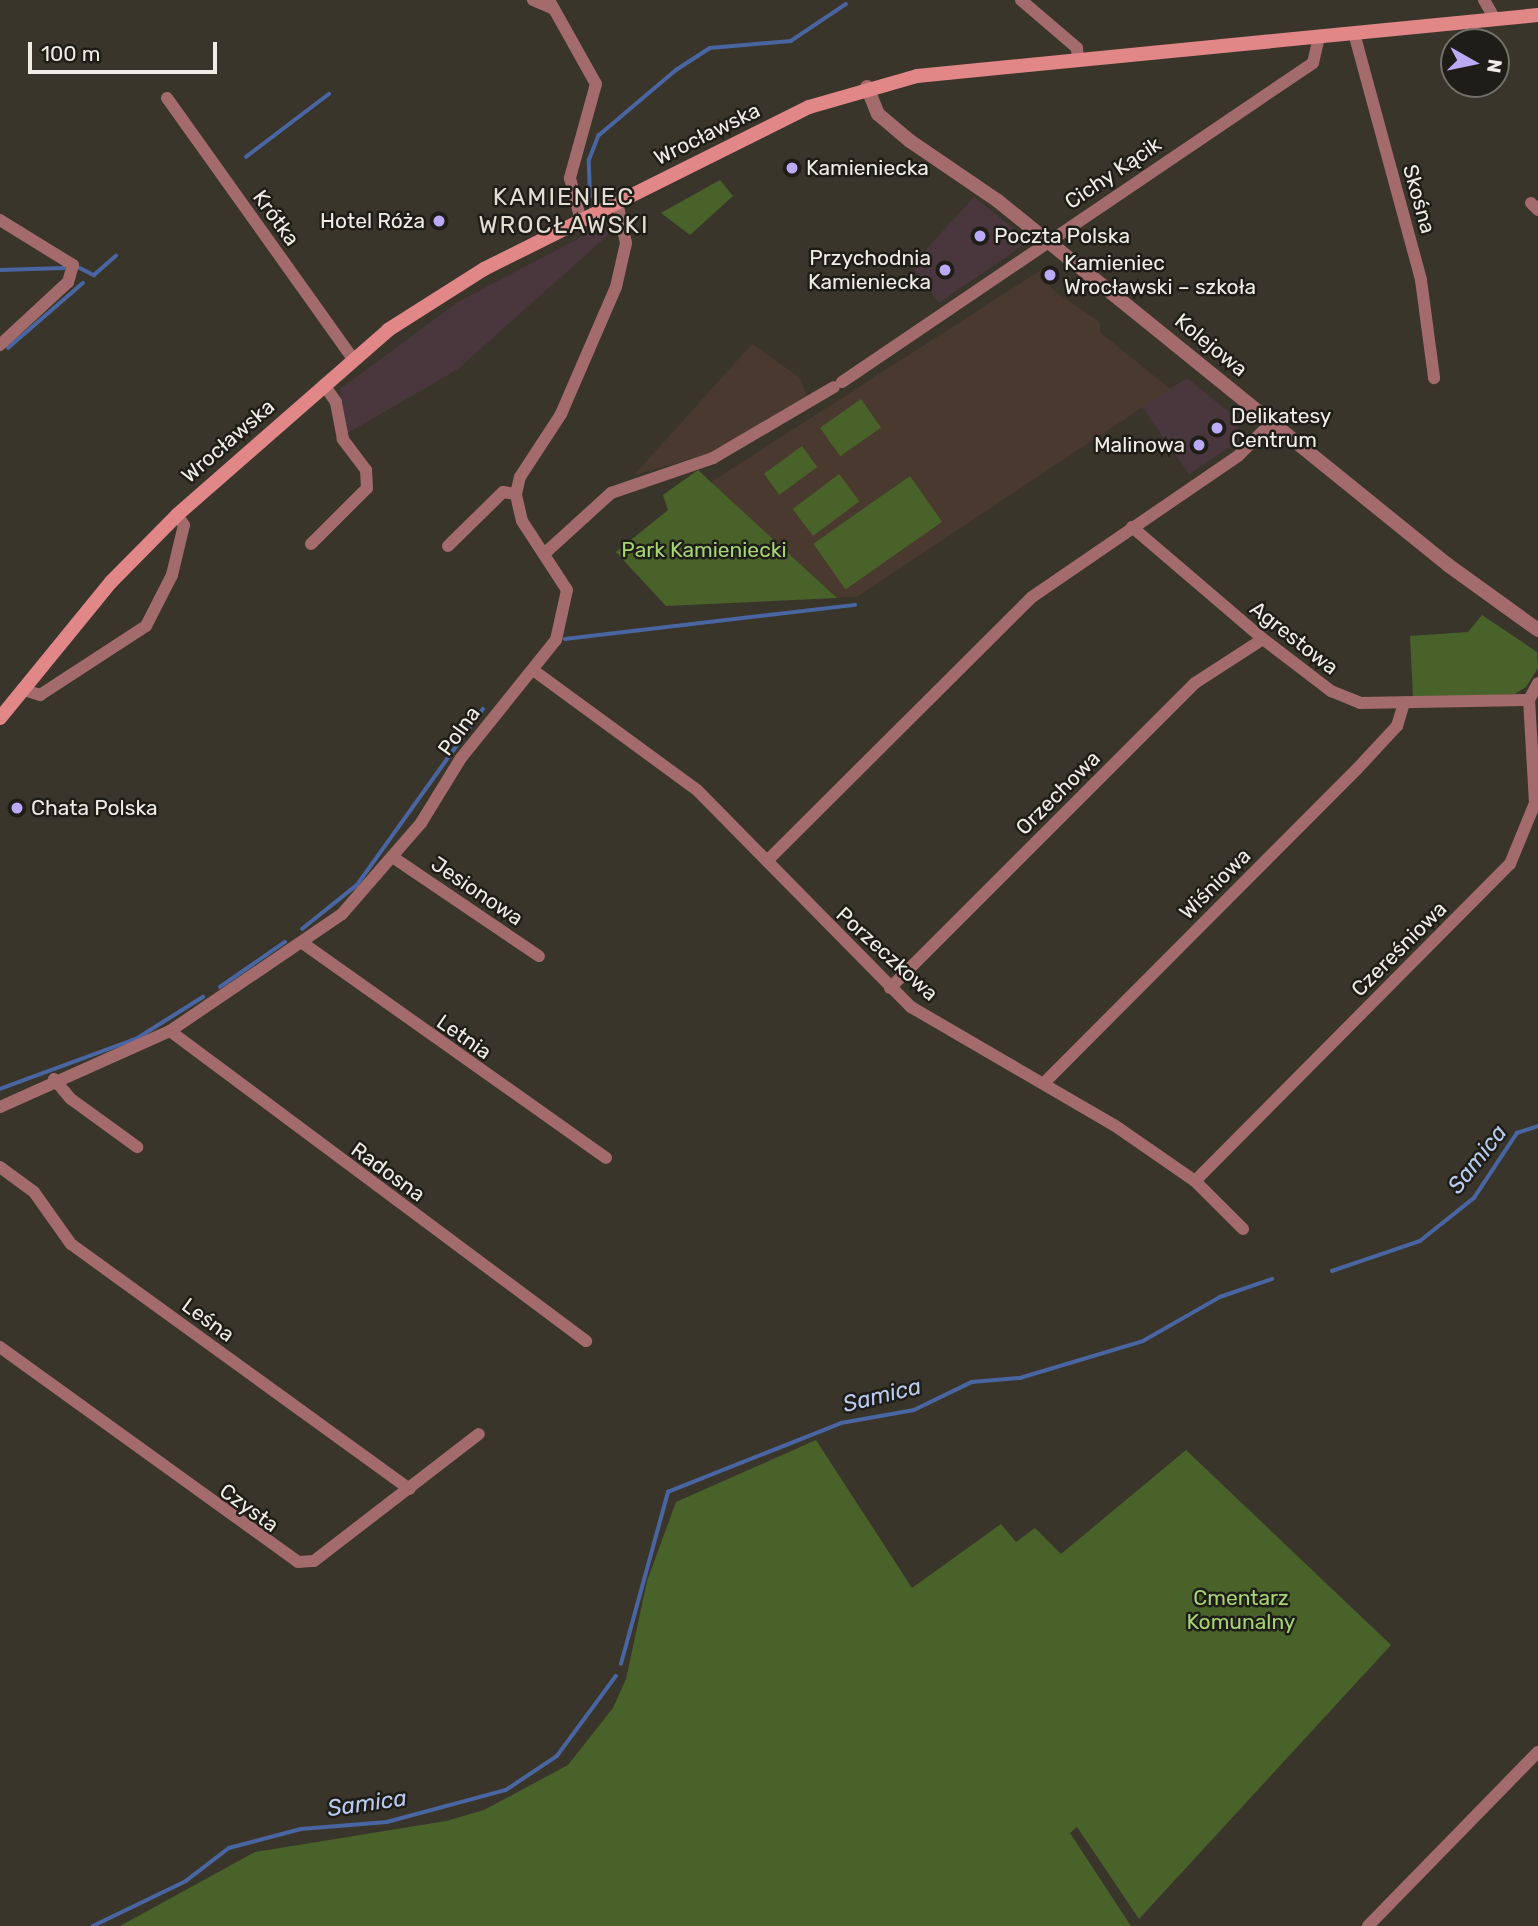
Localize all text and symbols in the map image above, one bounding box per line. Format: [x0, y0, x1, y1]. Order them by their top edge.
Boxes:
scale bar [32, 28, 220, 72]
north arrow [1440, 28, 1510, 98]
text: 100 m [41, 41, 100, 66]
text: N [1482, 57, 1507, 75]
street label: Wrocławska [650, 98, 764, 170]
street label: Cichy Kącik [1060, 131, 1166, 215]
place label: Kamieniecka [806, 155, 929, 181]
marker: Kamieniecka [784, 160, 800, 176]
street label: Skośna [1397, 162, 1441, 236]
district label: KAMIENIEC WROCŁAWSKI [480, 184, 648, 240]
street label: Krótka [247, 185, 305, 251]
place label: Hotel Róża [320, 208, 425, 234]
marker: Hotel Róża [431, 213, 447, 229]
place label: Poczta Polska [994, 223, 1130, 249]
marker: Poczta Polska [972, 228, 988, 244]
place label: Przychodnia Kamieniecka [808, 245, 931, 295]
place label: Kamieniec Wrocławski – szkoła [1064, 250, 1256, 300]
marker: Przychodnia Kamieniecka [937, 262, 953, 278]
marker: Kamieniec Wrocławski – szkoła [1042, 267, 1058, 283]
street label: Kolejowa [1170, 308, 1252, 382]
street label: Wrocławska [176, 394, 280, 488]
place label: Delikatesy Centrum [1231, 403, 1331, 453]
marker: Delikatesy Centrum [1209, 420, 1225, 436]
place label: Malinowa [1094, 432, 1185, 458]
marker: Malinowa [1191, 437, 1207, 453]
park label: Park Kamieniecki [621, 537, 787, 563]
street label: Agrestowa [1245, 596, 1343, 680]
street label: Polna [433, 701, 485, 761]
street label: Orzechowa [1011, 746, 1105, 840]
place label: Chata Polska [31, 795, 158, 821]
marker: Chata Polska [9, 800, 25, 816]
street label: Wiśniowa [1174, 843, 1256, 925]
street label: Jesionowa [426, 851, 528, 931]
street label: Czereśniowa [1346, 896, 1452, 1002]
street label: Porzeczkowa [831, 902, 943, 1006]
street label: Letnia [432, 1009, 496, 1065]
water label: Samica [1442, 1119, 1512, 1199]
street label: Radosna [346, 1137, 430, 1207]
street label: Leśna [177, 1293, 239, 1347]
water label: Samica [840, 1372, 924, 1418]
street label: Czysta [215, 1478, 283, 1538]
park label: Cmentarz Komunalny [1187, 1585, 1295, 1635]
water label: Samica [325, 1784, 409, 1822]

